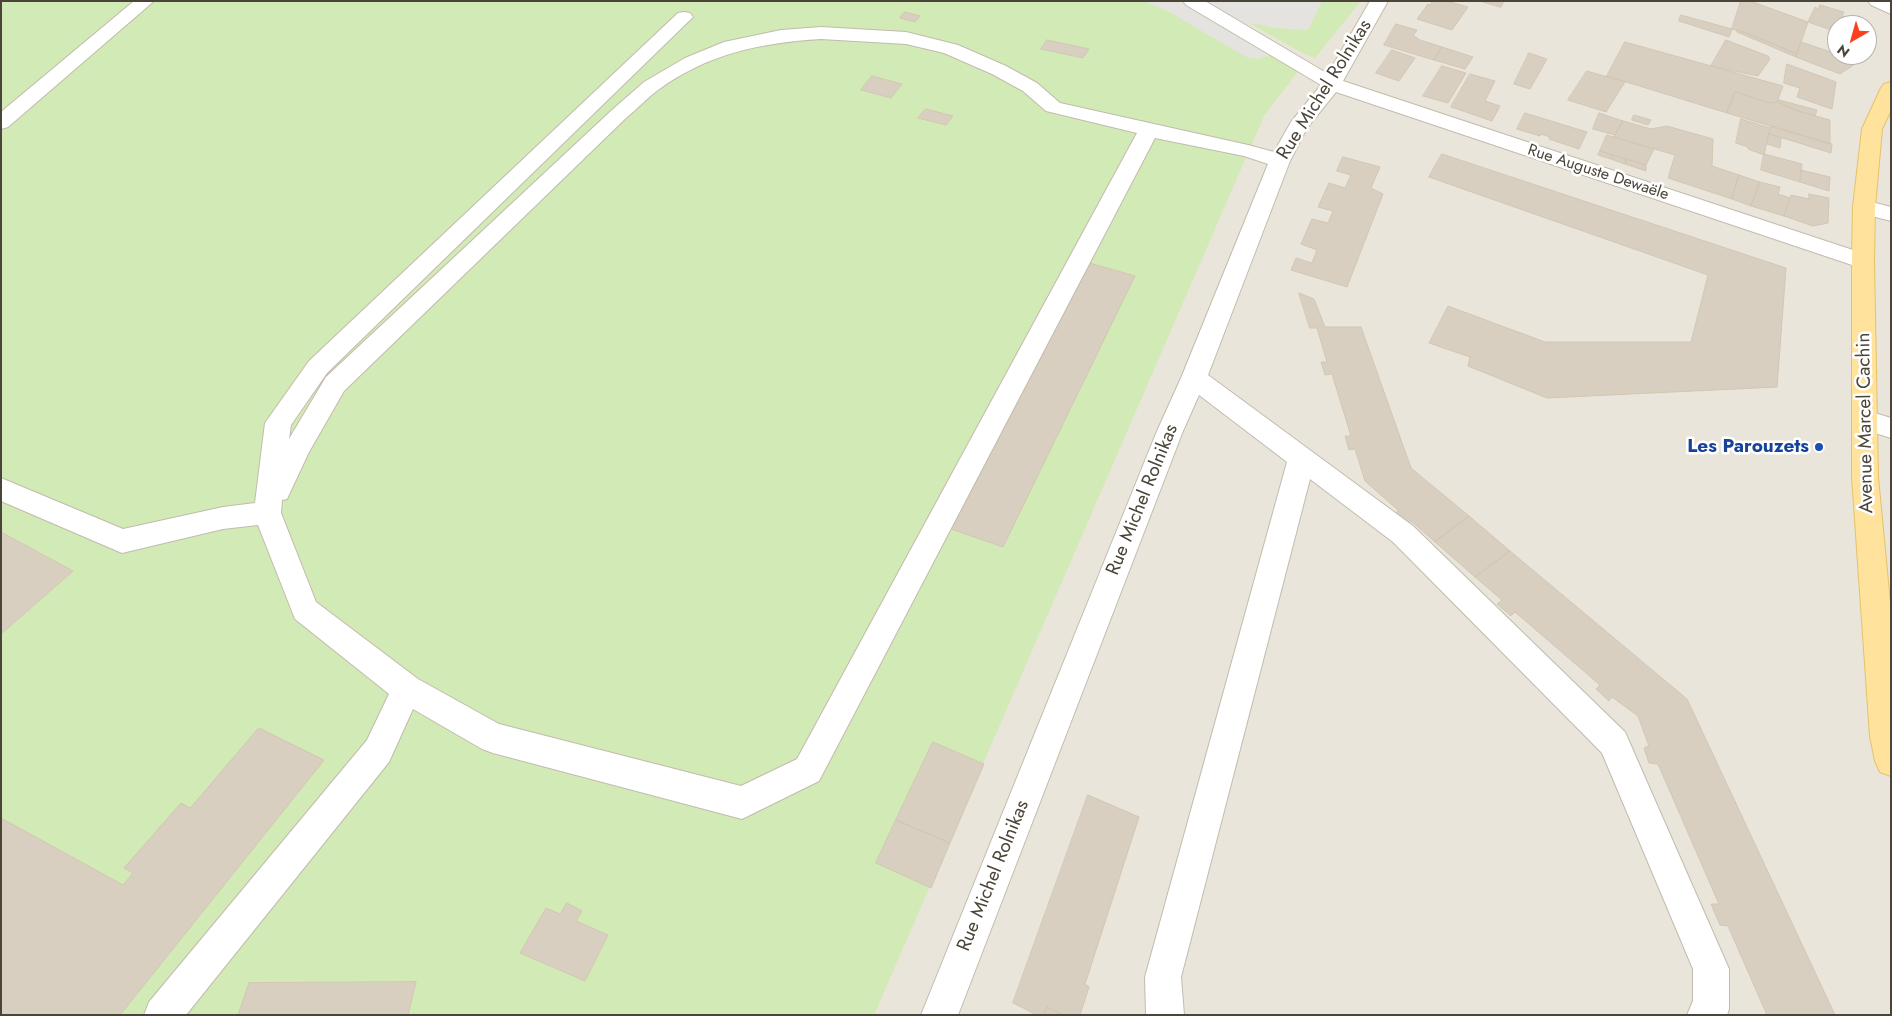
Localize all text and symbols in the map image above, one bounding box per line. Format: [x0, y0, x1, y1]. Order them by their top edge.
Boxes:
north arrow [1827, 15, 1877, 65]
street label: Rue Michel Rolnikas [1273, 16, 1377, 164]
text: N [1833, 40, 1854, 62]
street label: Rue Auguste Dewaële [1525, 141, 1671, 205]
street label: Avenue Marcel Cachin [1853, 332, 1879, 514]
street label: Rue Michel Rolnikas [1102, 421, 1184, 579]
place label: Les Parouzets [1687, 436, 1809, 458]
marker: Les Parouzets [1813, 441, 1825, 453]
street label: Rue Michel Rolnikas [953, 797, 1035, 955]

